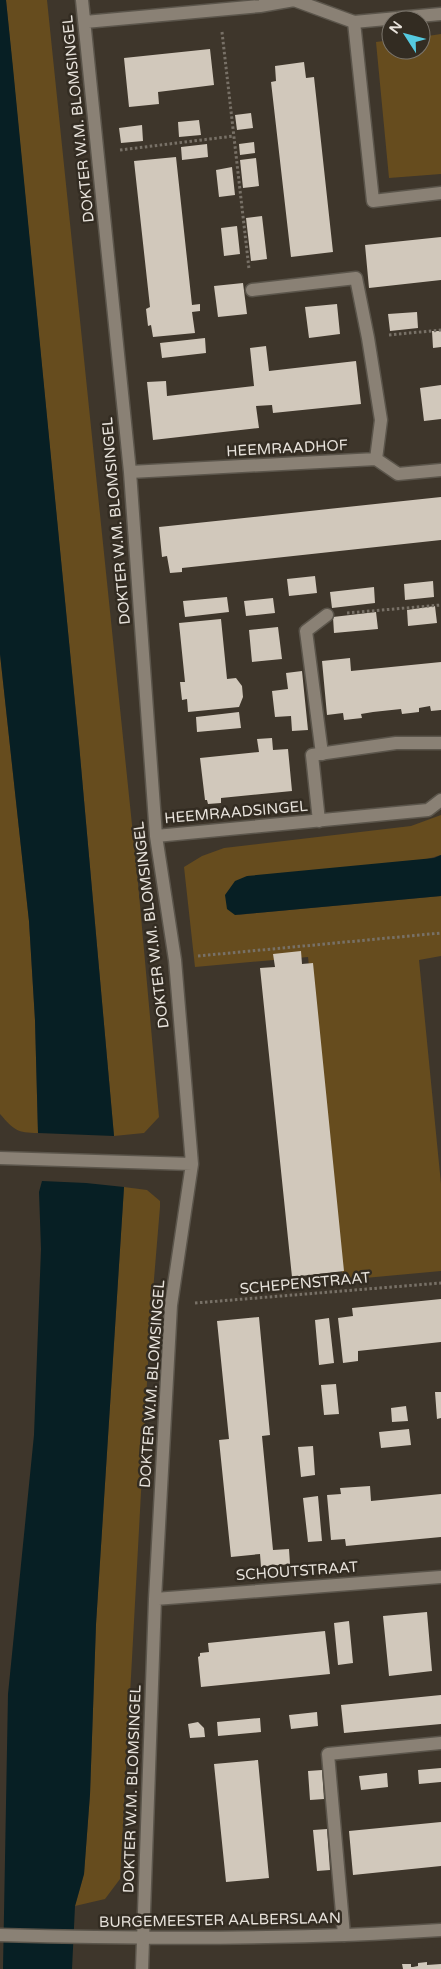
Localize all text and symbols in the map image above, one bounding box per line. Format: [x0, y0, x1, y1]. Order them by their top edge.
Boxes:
north arrow [381, 10, 431, 60]
street label: DOKTER W.M. BLOMSINGEL [58, 14, 98, 223]
text: N [386, 18, 406, 37]
street label: DOKTER W.M. BLOMSINGEL [98, 416, 134, 625]
street label: HEEMRAADHOF [226, 436, 348, 460]
street label: HEEMRAADSINGEL [163, 797, 309, 827]
street label: DOKTER W.M. BLOMSINGEL [129, 820, 173, 1029]
street label: SCHEPENSTRAAT [239, 1268, 371, 1298]
street label: DOKTER W.M. BLOMSINGEL [136, 1279, 168, 1488]
street label: SCHOUTSTRAAT [235, 1558, 359, 1584]
street label: DOKTER W.M. BLOMSINGEL [119, 1684, 145, 1893]
street label: BURGEMEESTER AALBERSLAAN [99, 1909, 341, 1931]

